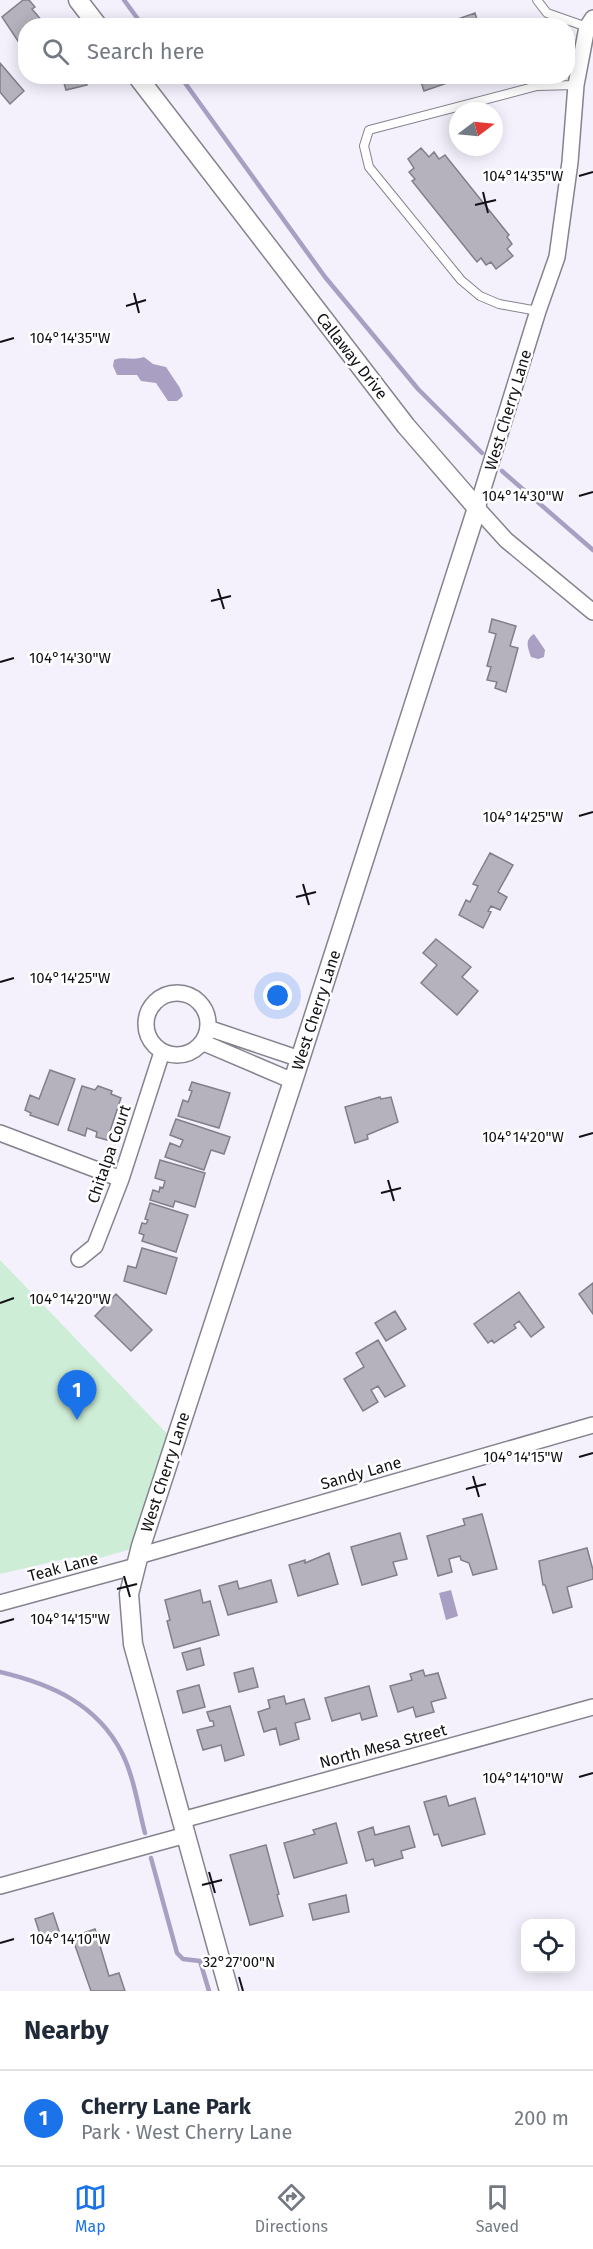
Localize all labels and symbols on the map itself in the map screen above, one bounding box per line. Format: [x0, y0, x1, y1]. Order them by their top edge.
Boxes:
north arrow [449, 102, 503, 156]
text: 104°14'35"W [483, 167, 564, 185]
street label: Callaway Drive [312, 309, 392, 403]
text: 104°14'35"W [30, 329, 111, 347]
street label: West Cherry Lane [481, 347, 535, 473]
text: 104°14'30"W [482, 487, 564, 505]
text: 104°14'30"W [29, 649, 111, 667]
text: 104°14'25"W [483, 808, 564, 826]
street label: West Cherry Lane [288, 948, 344, 1072]
text: 104°14'25"W [30, 969, 111, 987]
your location [263, 981, 292, 1010]
street label: Chitalpa Court [83, 1102, 135, 1206]
text: 104°14'20"W [482, 1128, 564, 1146]
text: 104°14'20"W [29, 1290, 111, 1308]
pin: 1 [58, 1370, 97, 1420]
street label: West Cherry Lane [137, 1410, 193, 1534]
text: 104°14'15"W [483, 1448, 563, 1466]
street label: Sandy Lane [318, 1452, 404, 1494]
street label: Teak Lane [26, 1549, 100, 1585]
text: 104°14'15"W [30, 1610, 110, 1628]
street label: North Mesa Street [317, 1720, 449, 1772]
text: 104°14'10"W [483, 1769, 564, 1787]
text: 104°14'10"W [30, 1930, 111, 1948]
text: 32°27'00"N [203, 1953, 275, 1971]

